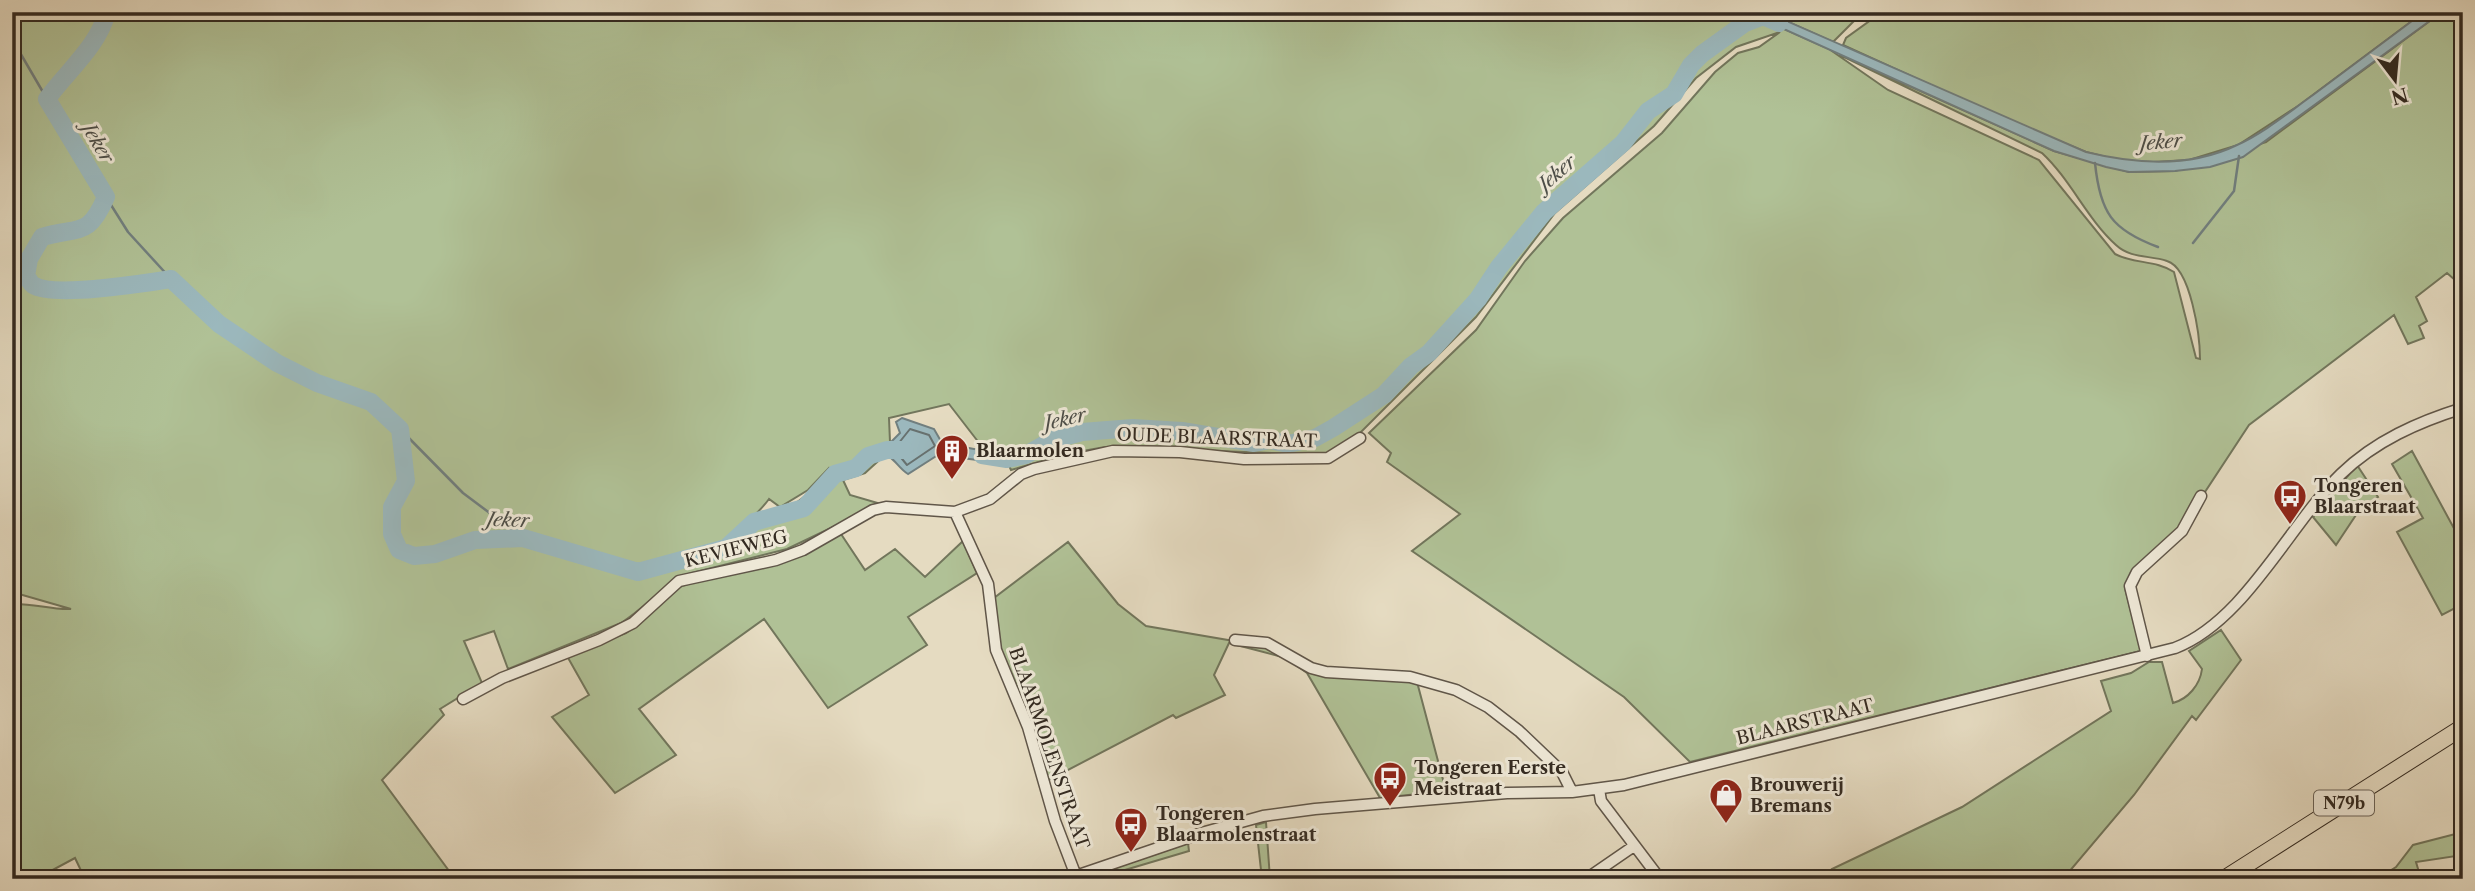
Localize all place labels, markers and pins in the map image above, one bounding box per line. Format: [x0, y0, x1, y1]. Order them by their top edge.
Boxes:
building icon: Blaarmolen [933, 432, 971, 481]
place label: Blaarmolen [976, 440, 1085, 462]
place label: Tongeren Blaarstraat [2314, 475, 2416, 518]
bus stop icon: Tongeren Blaarstraat [2271, 477, 2309, 526]
place label: Tongeren Eerste Meistraat [1414, 757, 1566, 800]
bus stop icon: Tongeren Eerste Meistraat [1371, 759, 1409, 808]
place label: Brouwerij Bremans [1750, 774, 1844, 817]
shop icon: Brouwerij Bremans [1707, 776, 1745, 825]
place label: Tongeren Blaarmolenstraat [1156, 803, 1317, 846]
bus stop icon: Tongeren Blaarmolenstraat [1112, 805, 1150, 854]

